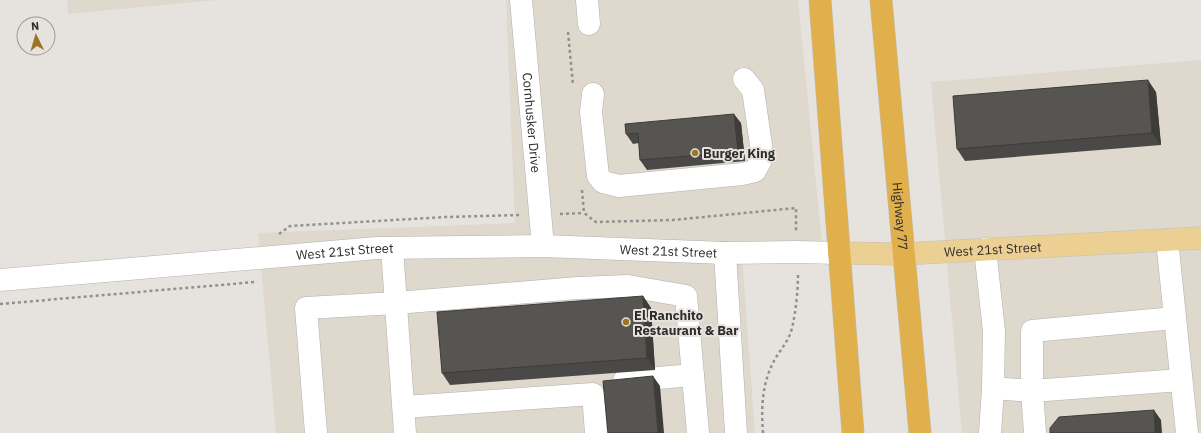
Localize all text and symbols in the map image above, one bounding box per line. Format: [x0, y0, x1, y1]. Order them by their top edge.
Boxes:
north arrow [16, 16, 56, 56]
text: N [31, 19, 40, 33]
street label: Cornhusker Drive [519, 72, 545, 173]
place label: Burger King [703, 145, 776, 162]
marker: Burger King [690, 148, 700, 158]
street label: Highway 77 [889, 181, 912, 251]
street label: West 21st Street [944, 238, 1042, 260]
street label: West 21st Street [295, 239, 394, 263]
street label: West 21st Street [619, 240, 718, 261]
place label: El Ranchito Restaurant & Bar [634, 307, 738, 339]
marker: El Ranchito Restaurant & Bar [621, 317, 631, 327]

